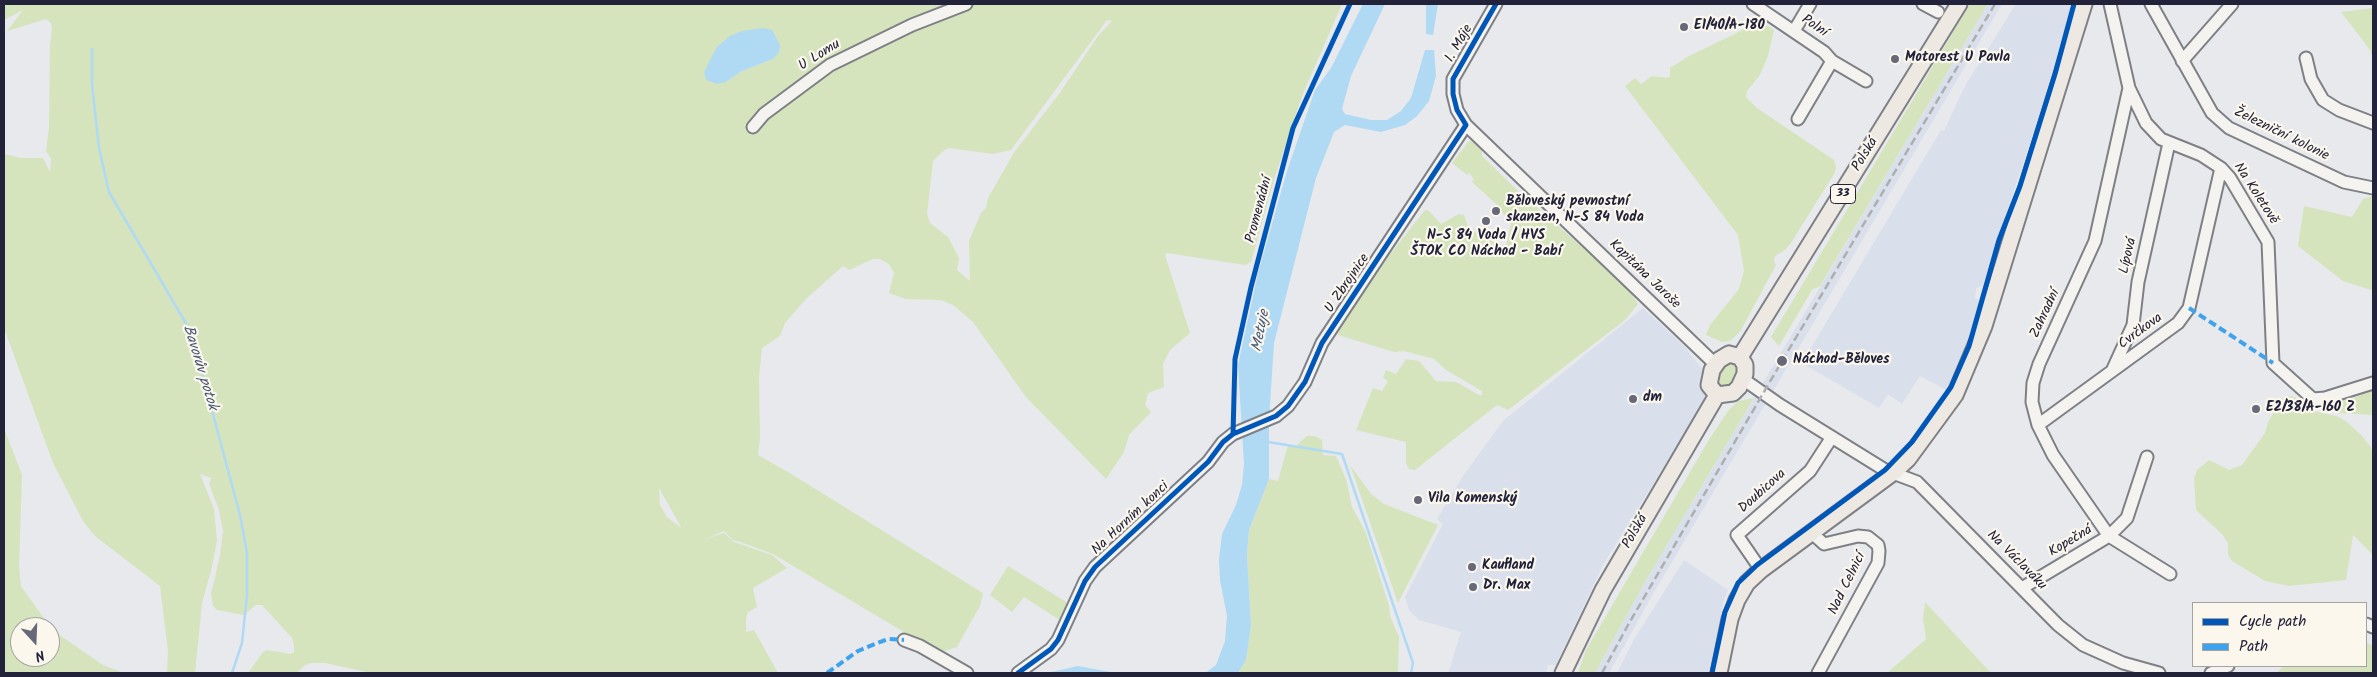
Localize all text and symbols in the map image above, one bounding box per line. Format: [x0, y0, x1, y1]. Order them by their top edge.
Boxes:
street label: Polní [1798, 12, 1830, 42]
place label: E1/40/A-180 [1694, 19, 1765, 35]
marker: E1/40/A-180 [1678, 21, 1690, 33]
street label: 1. Máje [1443, 22, 1477, 66]
street label: U Lomu [796, 37, 844, 75]
place label: Motorest U Pavla [1905, 51, 2010, 67]
marker: Motorest U Pavla [1889, 53, 1901, 65]
street label: Železniční kolonie [2231, 105, 2331, 165]
street label: Polská [1849, 135, 1883, 175]
street label: Na Koletově [2229, 160, 2281, 228]
street label: Promenádní [1243, 175, 1277, 245]
road number: 33 [1830, 184, 1856, 203]
place label: Běloveský pevnostní skanzen, N-S 84 Voda [1506, 195, 1644, 228]
marker: Běloveský pevnostní skanzen, N-S 84 Voda [1490, 205, 1502, 217]
marker: N-S 84 Voda / HVS ŠTOK CO Náchod - Babí [1480, 215, 1492, 227]
place label: N-S 84 Voda / HVS ŠTOK CO Náchod - Babí [1411, 229, 1561, 262]
street label: Lípová [2117, 236, 2141, 276]
street label: Kapitána Jaroše [1605, 237, 1683, 313]
street label: U Zbrojnice [1322, 251, 1374, 317]
street label: Zahradní [2027, 287, 2065, 341]
water label: Metuje [1249, 309, 1275, 353]
street label: Cvrčkova [2116, 310, 2166, 354]
water label: Bavorův potok [178, 323, 220, 413]
place label: Náchod-Běloves [1793, 353, 1890, 369]
marker: Náchod-Běloves [1775, 354, 1789, 368]
place label: dm [1643, 391, 1662, 407]
marker: dm [1627, 393, 1639, 405]
place label: E2/38/A-160 Z [2266, 401, 2355, 417]
marker: E2/38/A-160 Z [2250, 403, 2262, 415]
street label: Doubicova [1736, 466, 1790, 518]
street label: Na Horním konci [1089, 479, 1173, 559]
place label: Vila Komenský [1428, 492, 1517, 508]
marker: Vila Komenský [1412, 494, 1424, 506]
street label: Polská [1620, 512, 1652, 552]
street label: Kopečná [2046, 522, 2096, 562]
street label: Na Václaváku [1983, 528, 2049, 594]
street label: Nad Celnicí [1826, 550, 1870, 618]
place label: Kaufland [1482, 559, 1534, 575]
marker: Kaufland [1466, 561, 1478, 573]
place label: Dr. Max [1483, 579, 1530, 595]
marker: Dr. Max [1467, 581, 1479, 593]
legend [2192, 602, 2367, 667]
text: Cycle path [2239, 610, 2306, 634]
north arrow [10, 617, 60, 667]
text: Path [2239, 635, 2268, 659]
text: N [32, 643, 48, 667]

